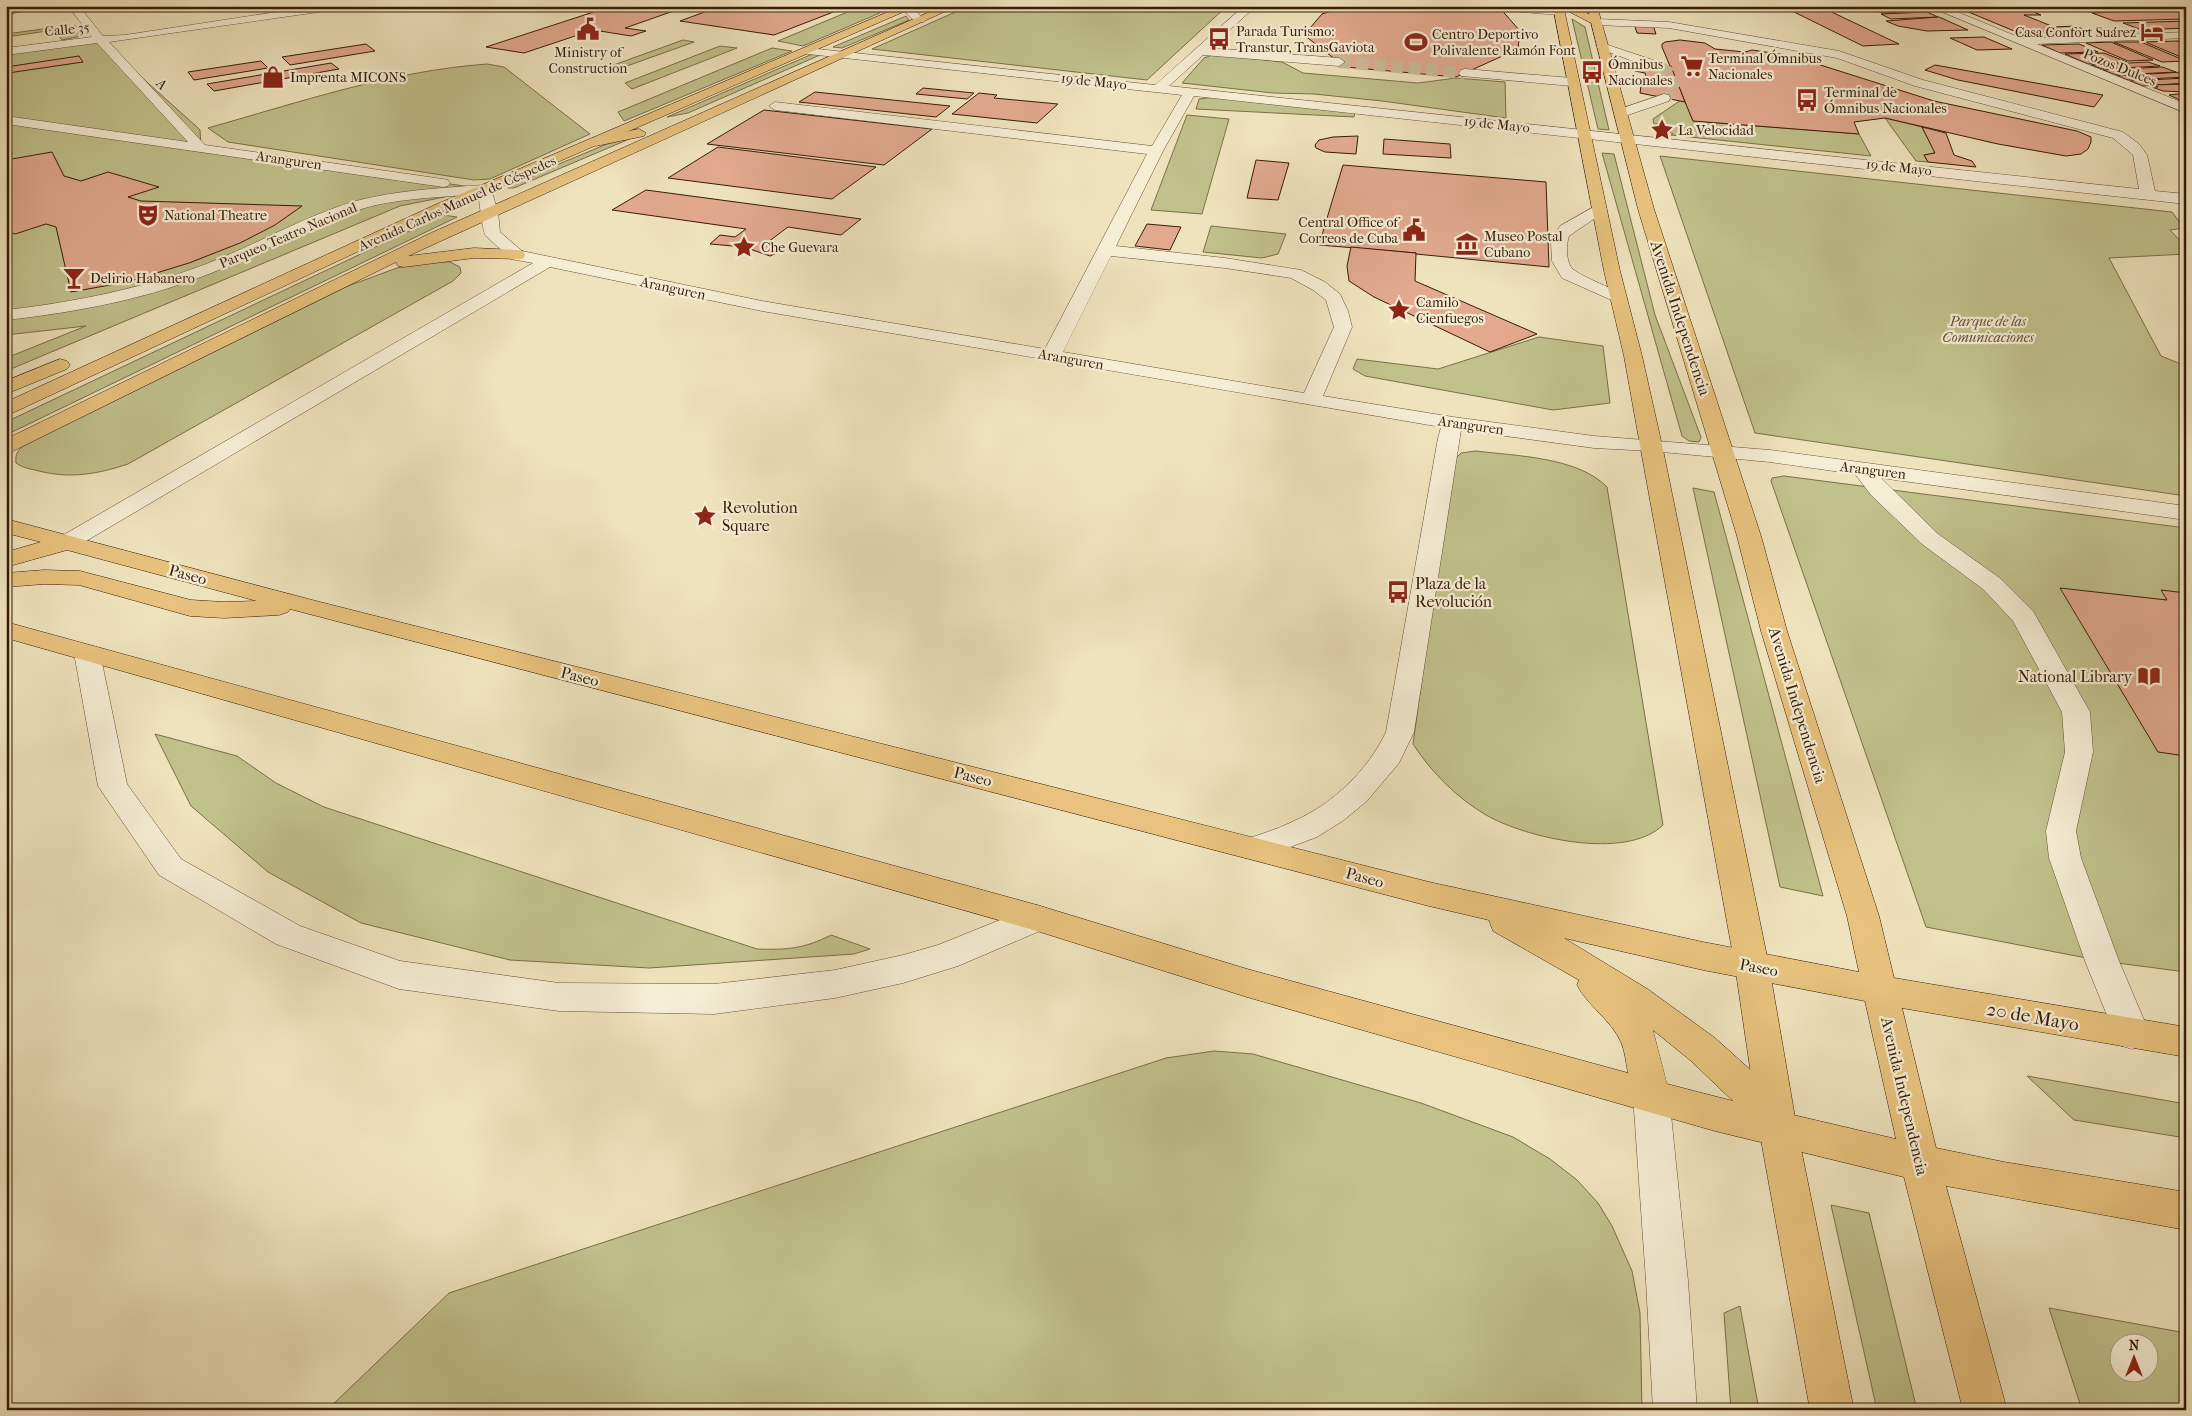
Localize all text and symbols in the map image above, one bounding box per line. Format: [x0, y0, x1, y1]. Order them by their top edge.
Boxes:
public building icon: Ministry of Construction [575, 16, 601, 42]
street label: Calle 35 [44, 19, 90, 40]
hotel icon: Casa Confort Suárez [2139, 19, 2165, 45]
place label: Parada Turismo: Transtur, TransGaviota [1236, 23, 1375, 56]
place label: Casa Confort Suárez [2015, 24, 2136, 41]
bus stop icon: Parada Turismo: Transtur, TransGaviota [1206, 26, 1232, 52]
place label: Centro Deportivo Polivalente Ramón Font [1432, 26, 1576, 59]
sports icon: Centro Deportivo Polivalente Ramón Font [1403, 29, 1429, 55]
place label: Ministry of Construction [549, 44, 627, 77]
street label: Pozos Dulces [2081, 45, 2159, 90]
place label: Terminal Ómnibus Nacionales [1708, 49, 1822, 83]
supermarket icon: Terminal Ómnibus Nacionales [1679, 53, 1705, 79]
place label: Ómnibus Nacionales [1608, 55, 1672, 89]
bus stop icon: Ómnibus Nacionales [1579, 59, 1605, 85]
shop icon: Imprenta MICONS [260, 64, 286, 90]
place label: Imprenta MICONS [290, 69, 406, 86]
street label: 19 de Mayo [1060, 70, 1128, 93]
street label: A [152, 74, 172, 94]
place label: Terminal de Ómnibus Nacionales [1824, 84, 1947, 117]
bus stop icon: Terminal de Ómnibus Nacionales [1794, 87, 1820, 113]
street label: 19 de Mayo [1463, 113, 1531, 136]
place icon: La Velocidad [1649, 117, 1675, 143]
place label: La Velocidad [1678, 122, 1754, 139]
street label: Aranguren [254, 147, 323, 174]
street label: Avenida Carlos Manuel de Céspedes [355, 152, 559, 255]
street label: 19 de Mayo [1865, 156, 1933, 179]
street label: Parqueo Teatro Nacional [217, 199, 360, 272]
theatre icon: National Theatre [135, 202, 161, 228]
place label: National Theatre [164, 207, 267, 224]
place label: Central Office of Correos de Cuba [1298, 214, 1401, 247]
public building icon: Central Office of Correos de Cuba [1401, 217, 1427, 243]
place label: Museo Postal Cubano [1484, 228, 1563, 261]
museum icon: Museo Postal Cubano [1454, 231, 1480, 257]
place icon: Che Guevara [731, 234, 757, 260]
street label: Avenida Independencia [1646, 237, 1715, 399]
place label: Che Guevara [761, 239, 839, 256]
bar icon: Delirio Habanero [61, 265, 87, 291]
place label: Delirio Habanero [90, 270, 195, 287]
street label: Aranguren [638, 273, 707, 304]
place label: Camilo Cienfuegos [1416, 294, 1484, 327]
place icon: Camilo Cienfuegos [1386, 297, 1412, 323]
park label: Parque de las Comunicaciones [1942, 313, 2034, 346]
street label: Aranguren [1036, 345, 1105, 374]
street label: Aranguren [1436, 412, 1505, 439]
street label: Aranguren [1838, 458, 1907, 483]
place label: Revolution Square [722, 498, 798, 535]
place icon: Revolution Square [692, 503, 718, 529]
street label: Paseo [167, 560, 209, 589]
place label: Plaza de la Revolución [1415, 574, 1493, 611]
bus stop icon: Plaza de la Revolución [1385, 579, 1411, 605]
street label: Avenida Independencia [1764, 624, 1830, 786]
street label: Paseo [559, 663, 601, 690]
library icon: National Library [2136, 663, 2162, 689]
place label: National Library [2018, 667, 2132, 686]
street label: Paseo [952, 763, 994, 790]
street label: Paseo [1344, 863, 1386, 892]
street label: Paseo [1738, 954, 1780, 981]
street label: 20 de Mayo [1985, 998, 2081, 1036]
street label: Avenida Independencia [1877, 1014, 1932, 1178]
north arrow [2110, 1334, 2160, 1384]
text: N [2129, 1337, 2140, 1354]

